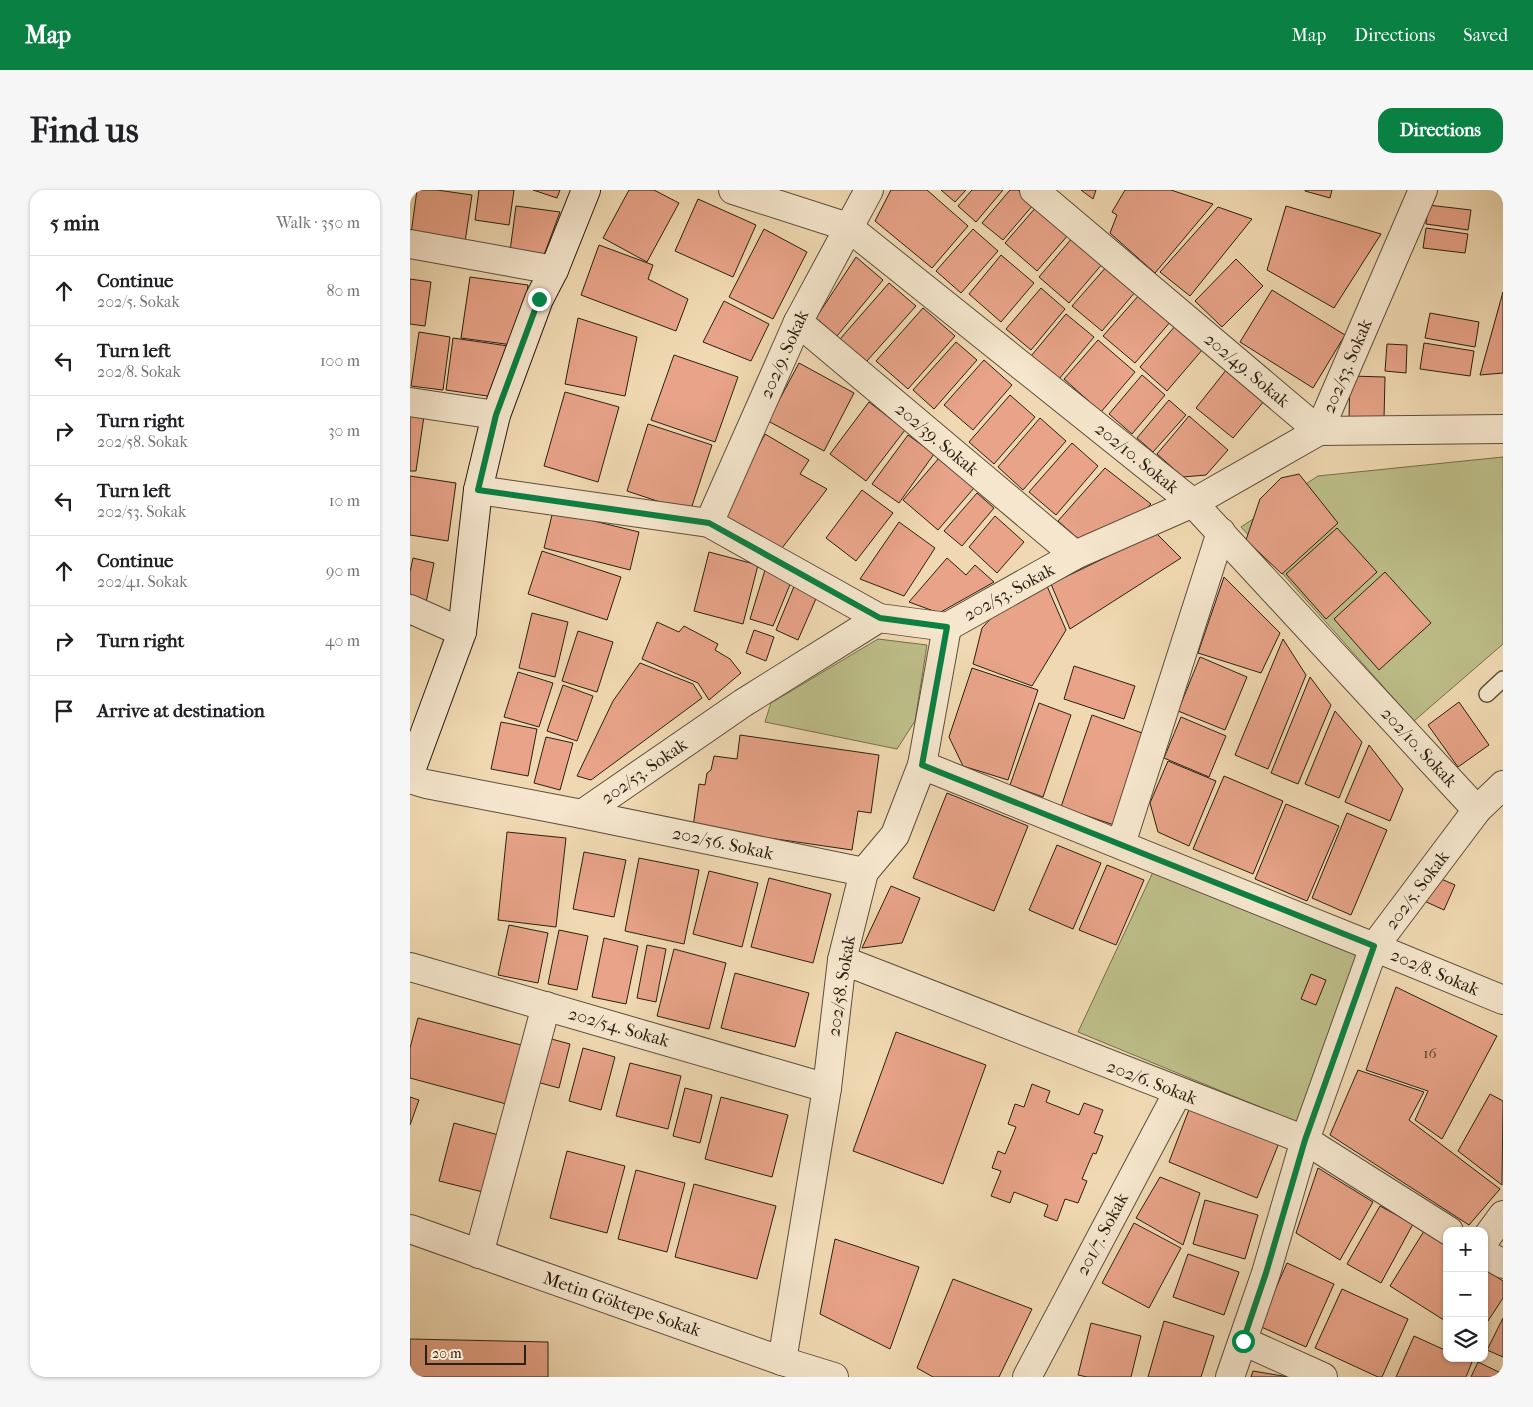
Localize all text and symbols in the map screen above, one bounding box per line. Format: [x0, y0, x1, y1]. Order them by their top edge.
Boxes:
text: Map [25, 21, 71, 49]
text: Map [1292, 25, 1326, 46]
text: Directions [1354, 25, 1435, 46]
text: Saved [1463, 25, 1508, 46]
button: Directions [1378, 108, 1503, 153]
text: Find us [30, 110, 139, 151]
text: 5 min [50, 211, 99, 235]
text: Walk · 350 m [276, 213, 360, 232]
text: Continue [97, 270, 173, 292]
icon: ahead [50, 277, 78, 305]
text: 80 m [326, 281, 360, 300]
route end [528, 288, 551, 311]
text: 202/5. Sokak [97, 292, 180, 311]
street label: 202/9. Sokak [756, 306, 814, 402]
street label: 202/53. Sokak [1318, 315, 1377, 417]
street label: 202/49. Sokak [1200, 329, 1294, 413]
text: Turn left [97, 340, 171, 362]
icon: left [50, 347, 78, 375]
text: 100 m [320, 351, 360, 370]
text: 202/8. Sokak [97, 362, 181, 381]
street label: 202/39. Sokak [891, 399, 983, 481]
text: Turn right [97, 410, 184, 432]
icon: right [50, 417, 78, 445]
street label: 202/10. Sokak [1091, 418, 1183, 499]
text: 30 m [328, 421, 360, 440]
text: 202/58. Sokak [97, 432, 188, 451]
text: Turn left [97, 480, 171, 502]
icon: left [50, 487, 78, 515]
text: 10 m [329, 491, 360, 510]
text: 202/53. Sokak [97, 502, 186, 521]
text: Continue [97, 550, 173, 572]
icon: ahead [50, 557, 78, 585]
street label: 202/53. Sokak [960, 559, 1059, 626]
text: 90 m [326, 561, 360, 580]
text: 202/41. Sokak [97, 572, 188, 591]
icon: right [50, 627, 78, 655]
text: Turn right [97, 630, 184, 652]
text: 40 m [325, 631, 360, 650]
icon: arrive [50, 697, 78, 725]
text: Arrive at destination [97, 700, 265, 722]
street label: 202/10. Sokak [1376, 703, 1461, 792]
street label: 202/53. Sokak [597, 734, 692, 809]
street label: 202/56. Sokak [670, 823, 776, 865]
street label: 202/5. Sokak [1381, 846, 1454, 934]
street label: 202/58. Sokak [823, 933, 860, 1038]
street label: 202/8. Sokak [1387, 944, 1483, 1001]
street label: 202/54. Sokak [566, 1003, 673, 1052]
house number: 16 [1423, 1044, 1438, 1062]
street label: 202/6. Sokak [1104, 1056, 1201, 1110]
street label: 201/7. Sokak [1072, 1189, 1133, 1279]
map controls [1443, 1227, 1488, 1362]
button: + [1443, 1227, 1488, 1272]
street label: Metin Göktepe Sokak [540, 1268, 704, 1342]
button: − [1443, 1272, 1488, 1317]
button: layers [1443, 1317, 1488, 1362]
route start [1232, 1330, 1255, 1353]
scale bar [425, 1342, 526, 1365]
text: 20 m [432, 1345, 462, 1362]

